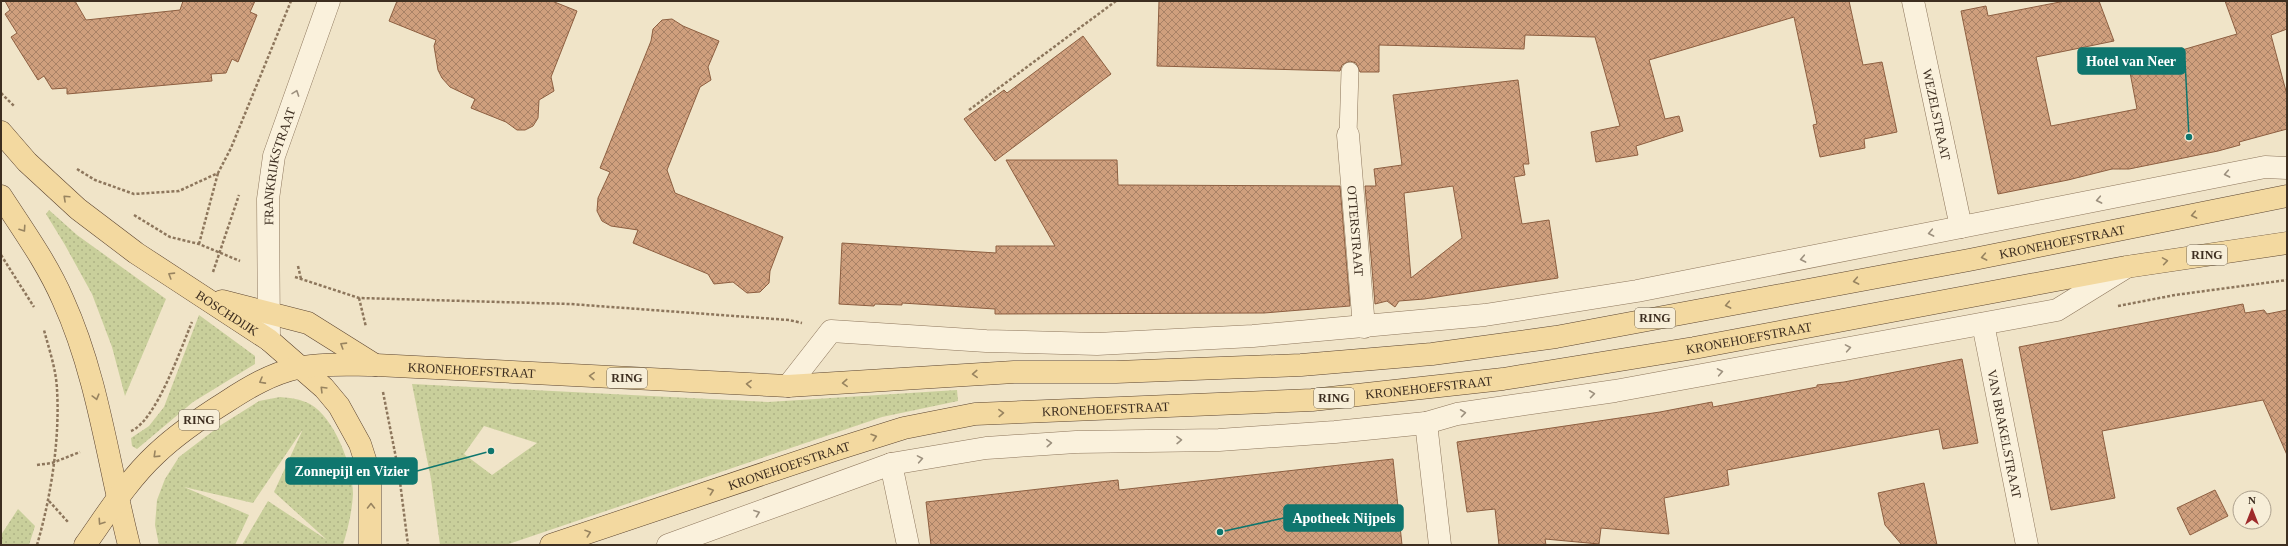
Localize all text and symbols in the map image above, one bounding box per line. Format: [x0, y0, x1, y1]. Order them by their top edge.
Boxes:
callout: Hotel van Neer [2078, 48, 2185, 74]
text: Hotel van Neer [2086, 54, 2176, 69]
street label: WEZELSTRAAT [1920, 67, 1954, 162]
one-way arrow [292, 89, 300, 96]
street label: FRANKRIJKSTRAAT [261, 106, 299, 225]
one-way arrow [2224, 170, 2230, 178]
street label: OTTERSTRAAT [1344, 185, 1367, 277]
one-way arrow [63, 195, 71, 203]
one-way arrow [2096, 195, 2102, 203]
one-way arrow [2191, 210, 2197, 218]
street label: KRONEHOEFSTRAAT [1998, 222, 2126, 262]
one-way arrow [18, 224, 25, 231]
one-way arrow [1927, 229, 1934, 237]
road number: RING [2187, 245, 2227, 265]
one-way arrow [1981, 252, 1987, 260]
one-way arrow [1800, 254, 1806, 262]
one-way arrow [2162, 257, 2168, 266]
one-way arrow [168, 272, 175, 279]
one-way arrow [1853, 276, 1859, 285]
street label: BOSCHDIJK [193, 287, 262, 339]
one-way arrow [1725, 300, 1732, 308]
road number: RING [1635, 308, 1675, 328]
street label: KRONEHOEFSTRAAT [1685, 319, 1813, 357]
one-way arrow [340, 342, 347, 350]
one-way arrow [1845, 344, 1851, 353]
street label: KRONEHOEFSTRAAT [407, 360, 536, 381]
road number: RING [607, 368, 647, 388]
one-way arrow [1717, 368, 1723, 376]
street label: VAN BRAKELSTRAAT [1984, 368, 2025, 500]
one-way arrow [972, 369, 978, 378]
one-way arrow [589, 372, 595, 380]
street label: KRONEHOEFSTRAAT [1364, 373, 1493, 402]
one-way arrow [259, 376, 266, 383]
one-way arrow [746, 379, 753, 388]
one-way arrow [842, 379, 848, 387]
one-way arrow [321, 386, 328, 394]
road number: RING [1314, 388, 1354, 408]
one-way arrow [1589, 390, 1595, 399]
one-way arrow [91, 394, 100, 401]
street label: KRONEHOEFSTRAAT [1041, 399, 1170, 419]
one-way arrow [998, 408, 1004, 417]
one-way arrow [1460, 409, 1466, 418]
road number: RING [179, 410, 219, 430]
one-way arrow [871, 433, 878, 442]
one-way arrow [1176, 436, 1182, 444]
street label: KRONEHOEFSTRAAT [726, 438, 852, 493]
one-way arrow [1046, 439, 1052, 448]
one-way arrow [153, 450, 161, 458]
one-way arrow [917, 455, 923, 464]
callout: Zonnepijl en Vizier [286, 458, 417, 484]
text: Zonnepijl en Vizier [294, 464, 410, 479]
one-way arrow [707, 487, 714, 496]
north arrow [2232, 490, 2272, 530]
text: N [2248, 494, 2256, 506]
one-way arrow [367, 503, 375, 509]
callout: Apotheek Nijpels [1284, 505, 1403, 531]
one-way arrow [753, 509, 760, 517]
text: Apotheek Nijpels [1292, 511, 1396, 526]
one-way arrow [99, 517, 106, 524]
one-way arrow [584, 529, 591, 537]

